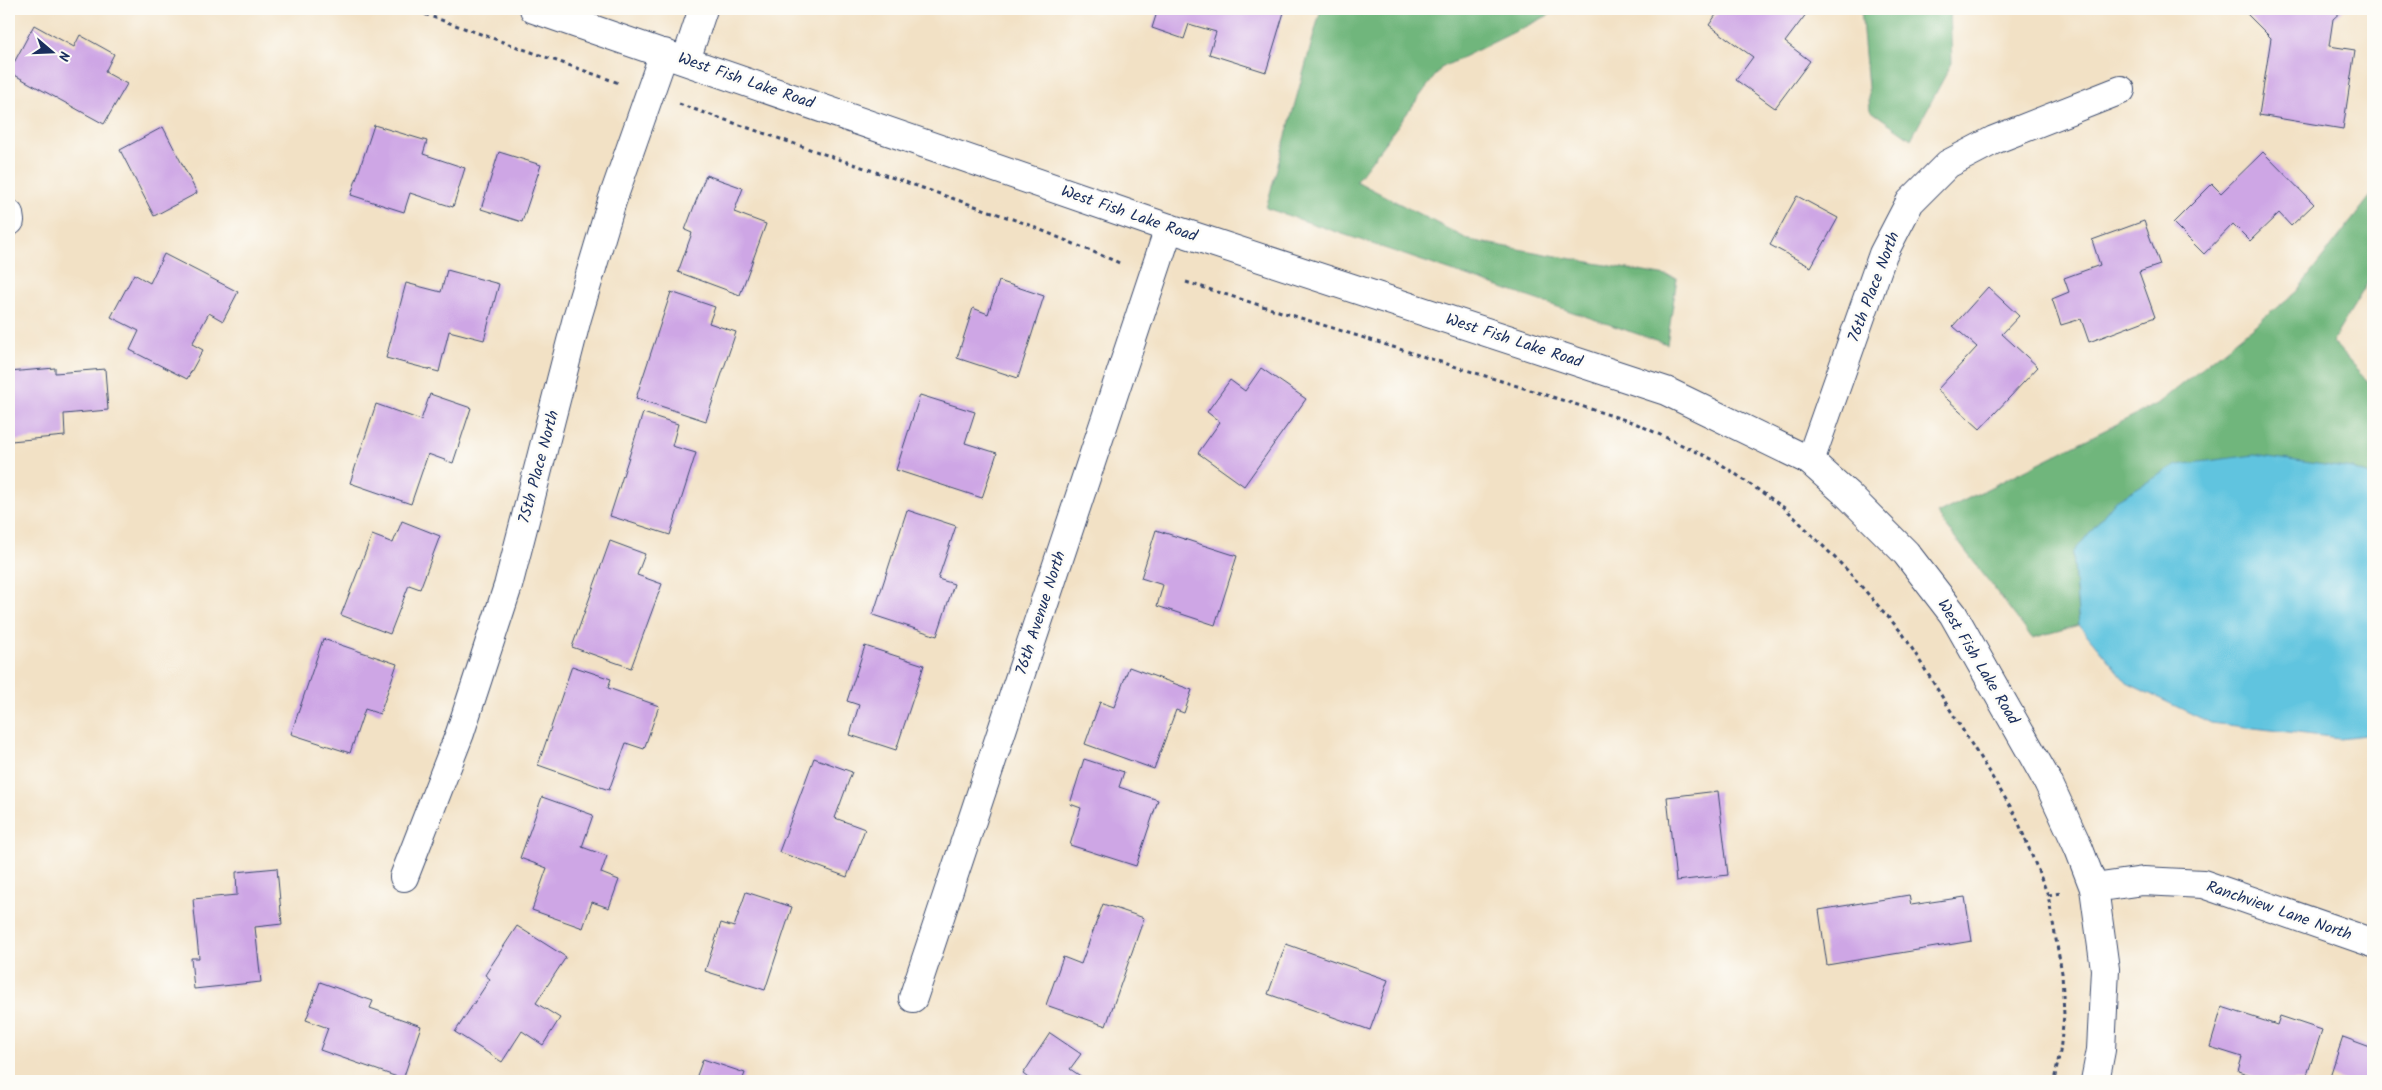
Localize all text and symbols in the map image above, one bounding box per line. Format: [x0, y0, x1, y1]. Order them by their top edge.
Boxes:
north arrow [28, 28, 78, 78]
street label: West Fish Lake Road [675, 46, 818, 116]
text: N [51, 48, 75, 64]
street label: West Fish Lake Road [1058, 179, 1201, 249]
street label: 76th Place North [1841, 228, 1907, 346]
street label: West Fish Lake Road [1442, 307, 1587, 375]
street label: 75th Place North [512, 408, 566, 526]
street label: 76th Avenue North [1009, 548, 1073, 678]
street label: West Fish Lake Road [1931, 594, 2026, 730]
street label: Ranchview Lane North [2203, 874, 2355, 948]

